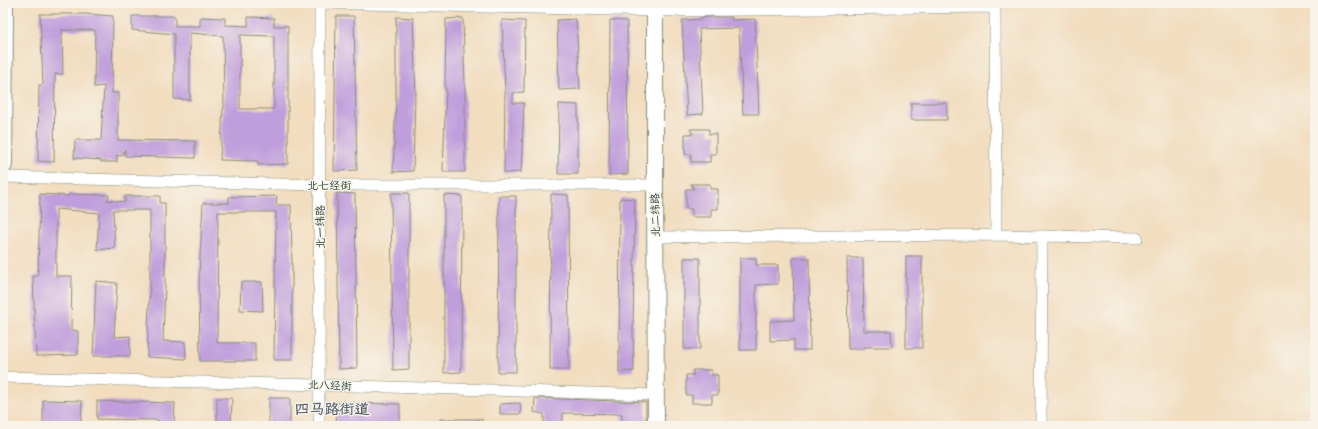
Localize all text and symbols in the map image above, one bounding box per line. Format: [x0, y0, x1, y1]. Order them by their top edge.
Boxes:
street label: 北七经街 [307, 178, 352, 192]
street label: 北二纬路 [648, 193, 662, 237]
street label: 北一纬路 [313, 205, 327, 249]
street label: 北八经街 [308, 377, 353, 393]
district label: 四马路街道 [294, 399, 370, 418]

